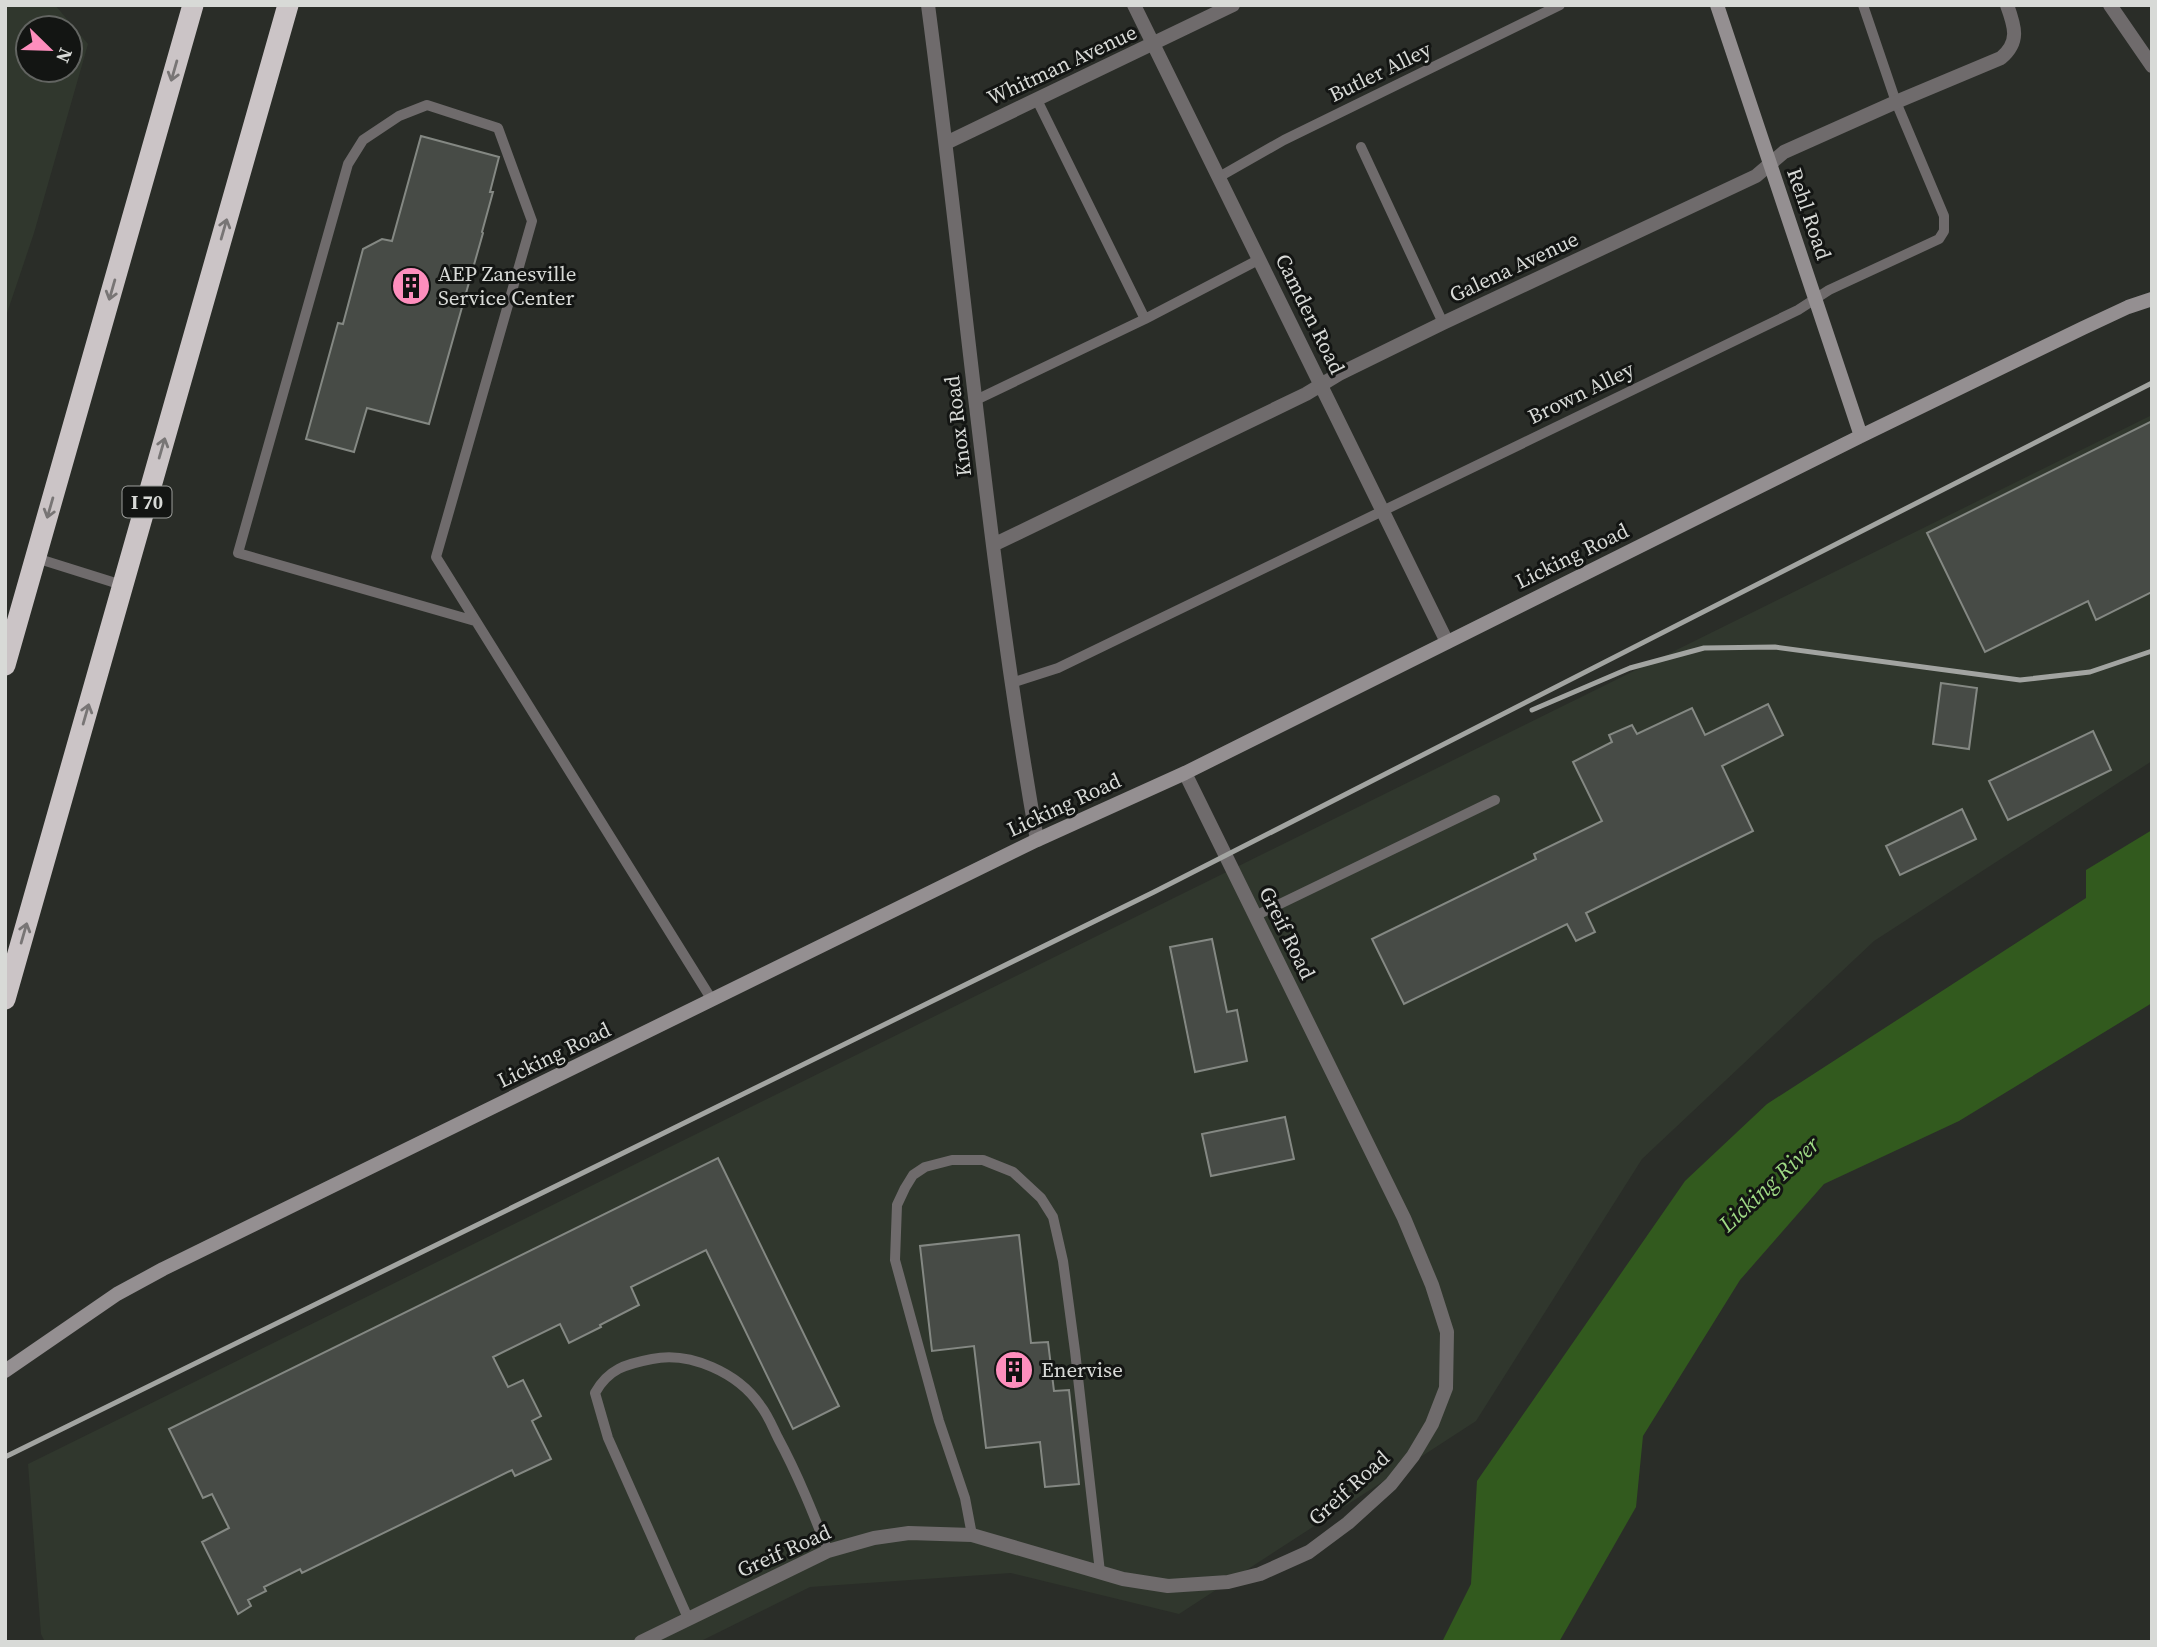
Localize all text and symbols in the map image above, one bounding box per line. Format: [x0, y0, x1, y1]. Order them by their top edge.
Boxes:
north arrow [14, 14, 84, 84]
street label: Whitman Avenue [982, 17, 1141, 112]
street label: Butler Alley [1324, 34, 1436, 109]
text: N [50, 44, 79, 67]
one-way arrow [167, 60, 180, 82]
street label: Rehl Road [1780, 164, 1839, 264]
one-way arrow [219, 219, 232, 241]
street label: Galena Avenue [1445, 224, 1583, 309]
street label: Camden Road [1269, 249, 1352, 379]
place label: AEP Zanesville Service Center [438, 259, 576, 312]
building icon: AEP Zanesville Service Center [390, 265, 432, 307]
one-way arrow [105, 278, 118, 300]
street label: Brown Alley [1523, 354, 1639, 431]
street label: Knox Road [937, 374, 978, 478]
one-way arrow [156, 437, 169, 460]
road number: I 70 [122, 486, 172, 517]
one-way arrow [42, 497, 55, 519]
street label: Licking Road [1510, 516, 1633, 595]
one-way arrow [81, 703, 94, 725]
street label: Licking Road [1002, 765, 1126, 844]
street label: Greif Road [1253, 882, 1322, 984]
one-way arrow [18, 922, 31, 945]
street label: Licking Road [492, 1015, 615, 1094]
water label: Licking River [1711, 1128, 1827, 1240]
building icon: Enervise [993, 1349, 1035, 1391]
place label: Enervise [1041, 1355, 1123, 1384]
street label: Greif Road [1302, 1443, 1396, 1532]
street label: Greif Road [732, 1517, 835, 1584]

